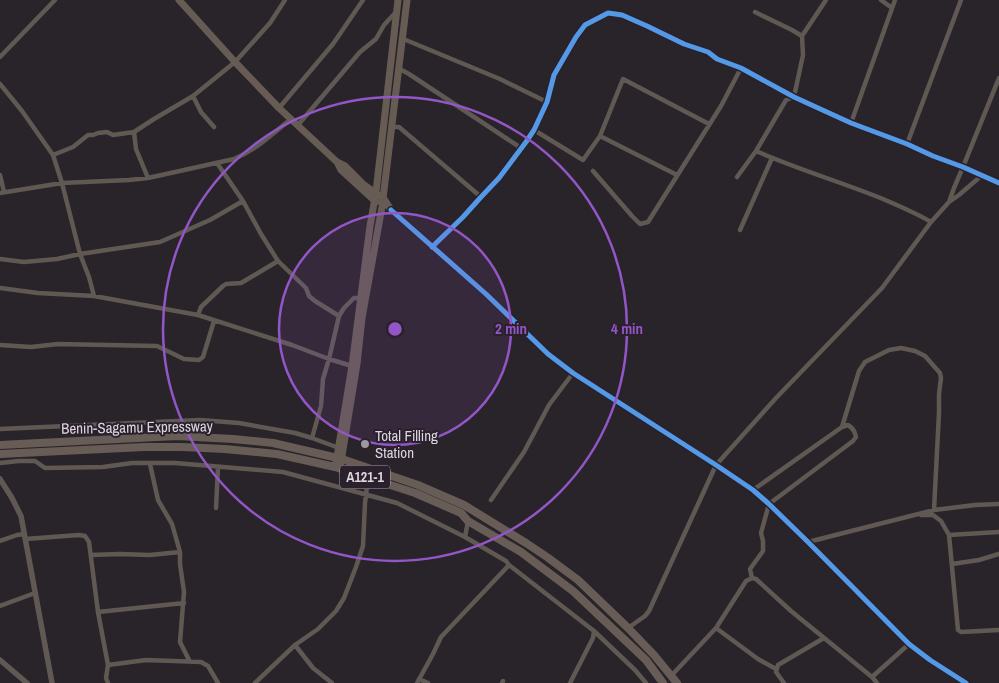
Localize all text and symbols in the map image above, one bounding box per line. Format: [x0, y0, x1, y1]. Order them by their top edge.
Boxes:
text: 2 min [495, 318, 527, 339]
text: 4 min [611, 318, 643, 339]
centre of rings [386, 320, 404, 338]
street label: Benin-Sagamu Expressway [61, 415, 214, 439]
place label: Total Filling Station [375, 425, 438, 463]
marker: Total Filling Station [359, 438, 371, 450]
road number: A121-1 [340, 466, 390, 488]

